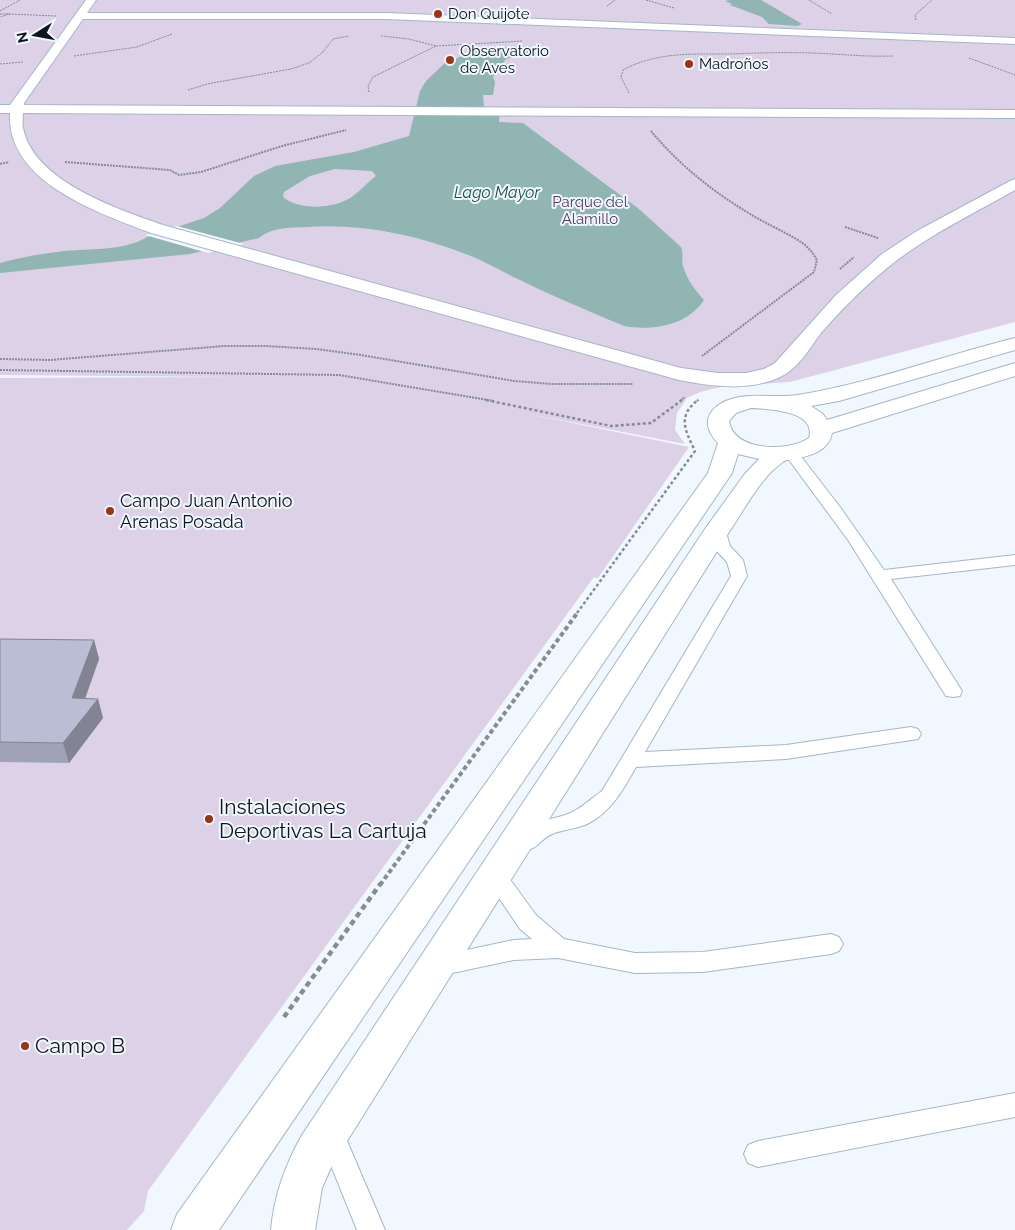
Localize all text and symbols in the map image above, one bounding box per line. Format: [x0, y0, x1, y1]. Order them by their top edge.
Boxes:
place label: Don Quijote [448, 5, 530, 23]
marker: Don Quijote [432, 8, 444, 20]
north arrow [10, 10, 60, 60]
text: N [13, 31, 31, 44]
place label: Observatorio de Aves [460, 42, 549, 77]
marker: Observatorio de Aves [444, 54, 456, 66]
place label: Madroños [699, 55, 768, 73]
marker: Madroños [683, 58, 695, 70]
water label: Lago Mayor [454, 183, 540, 202]
park label: Parque del Alamillo [552, 193, 629, 228]
place label: Campo Juan Antonio Arenas Posada [120, 490, 293, 532]
marker: Campo Juan Antonio Arenas Posada [104, 505, 116, 517]
place label: Instalaciones Deportivas La Cartuja [219, 794, 427, 843]
marker: Instalaciones Deportivas La Cartuja [203, 813, 215, 825]
place label: Campo B [35, 1033, 125, 1058]
marker: Campo B [19, 1040, 31, 1052]

